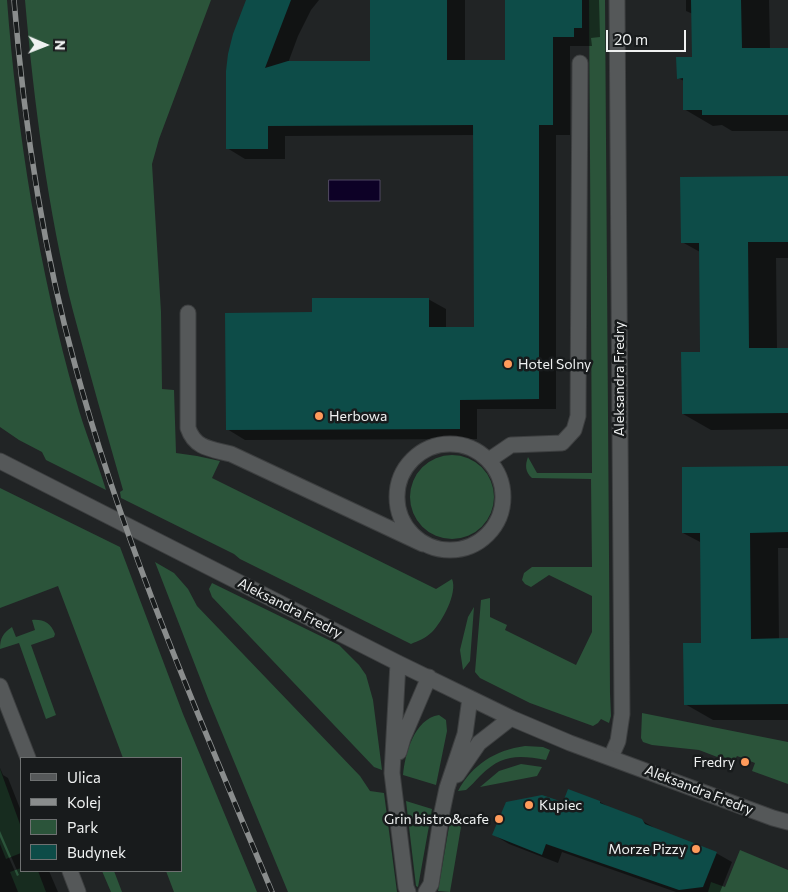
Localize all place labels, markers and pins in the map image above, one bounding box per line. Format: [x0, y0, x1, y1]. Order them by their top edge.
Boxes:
place label: Hotel Solny [518, 356, 591, 372]
marker: Hotel Solny [502, 358, 514, 370]
place label: Herbowa [329, 408, 387, 424]
marker: Herbowa [313, 410, 325, 422]
place label: Fredry [694, 754, 735, 770]
marker: Fredry [739, 756, 751, 768]
place label: Kupiec [539, 797, 582, 813]
marker: Kupiec [523, 799, 535, 811]
place label: Grin bistro&cafe [384, 811, 489, 827]
marker: Grin bistro&cafe [493, 813, 505, 825]
place label: Morze Pizzy [608, 841, 686, 857]
marker: Morze Pizzy [690, 843, 702, 855]

